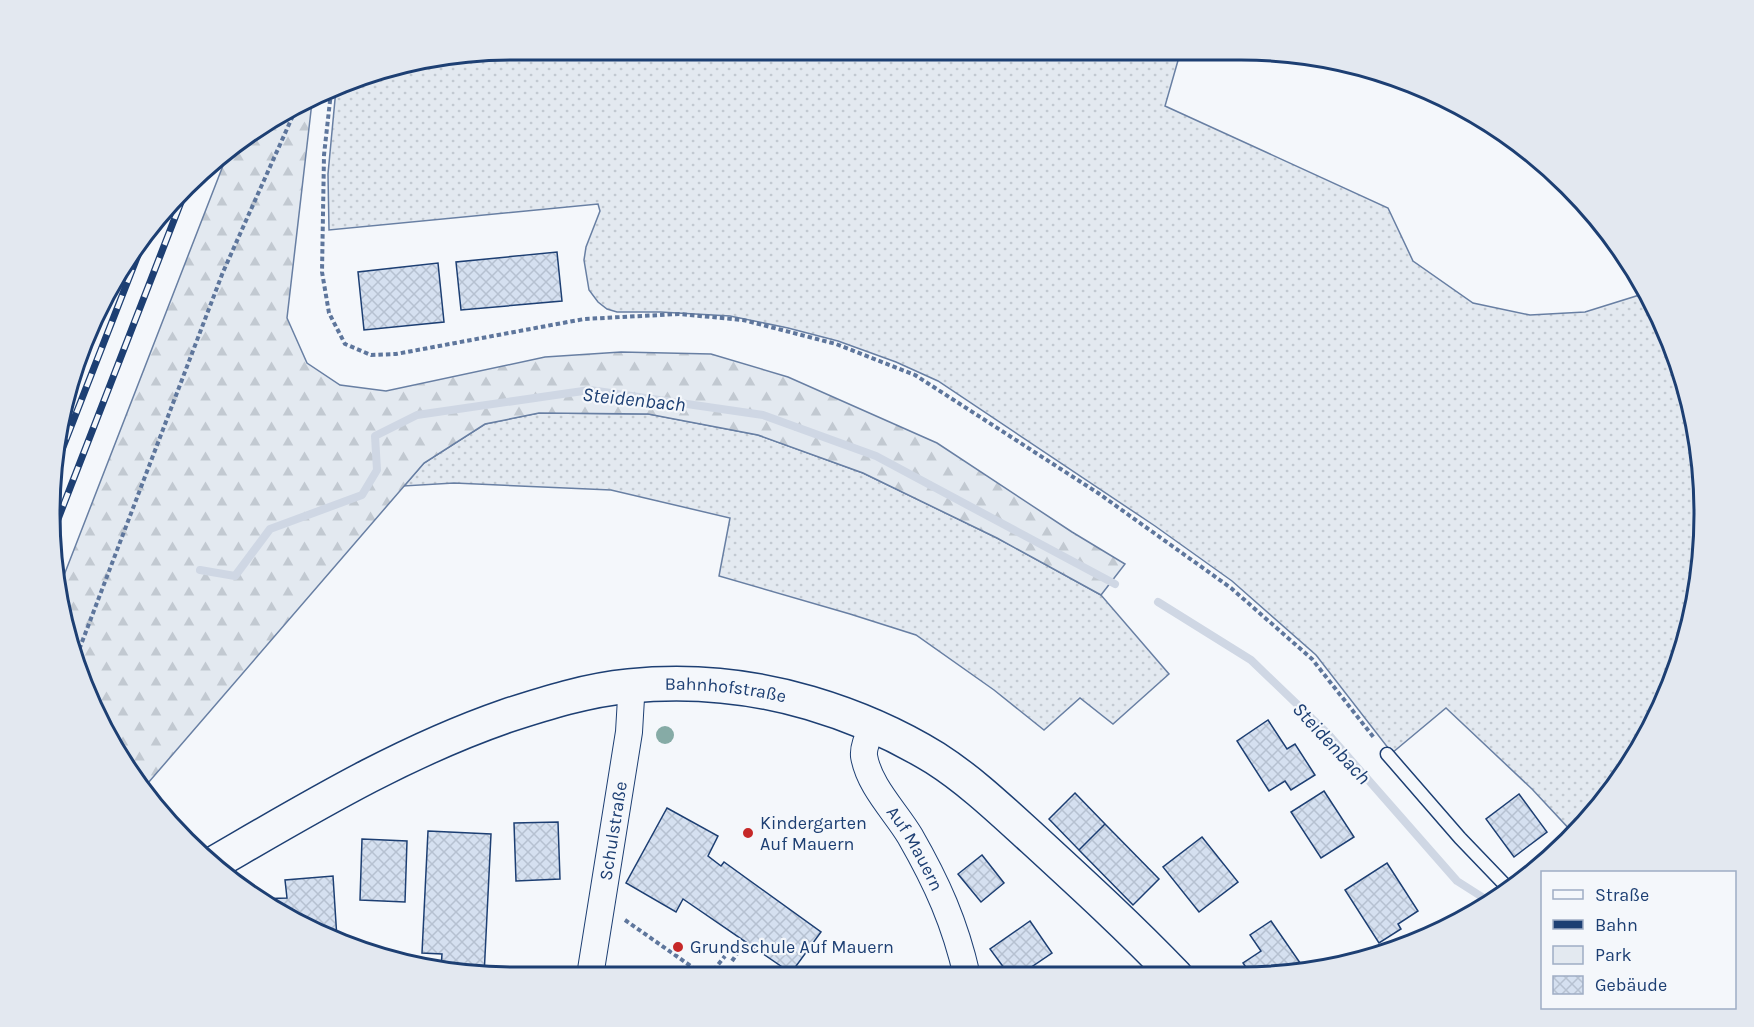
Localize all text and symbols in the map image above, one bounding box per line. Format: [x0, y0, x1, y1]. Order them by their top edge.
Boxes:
water label: Steidenbach [581, 383, 687, 416]
street label: Bahnhofstraße [665, 673, 788, 707]
water label: Steidenbach [1288, 698, 1375, 789]
street label: Schulstraße [594, 780, 632, 882]
street label: Auf Mauern [882, 802, 948, 894]
place label: Kindergarten Auf Mauern [760, 812, 867, 855]
marker: Kindergarten Auf Mauern [741, 826, 755, 840]
legend [1541, 871, 1736, 1009]
text: Straße [1595, 884, 1649, 906]
text: Bahn [1595, 914, 1638, 936]
place label: Grundschule Auf Mauern [690, 936, 894, 958]
marker: Grundschule Auf Mauern [671, 940, 685, 954]
text: Park [1595, 944, 1632, 966]
text: Gebäude [1595, 974, 1667, 996]

